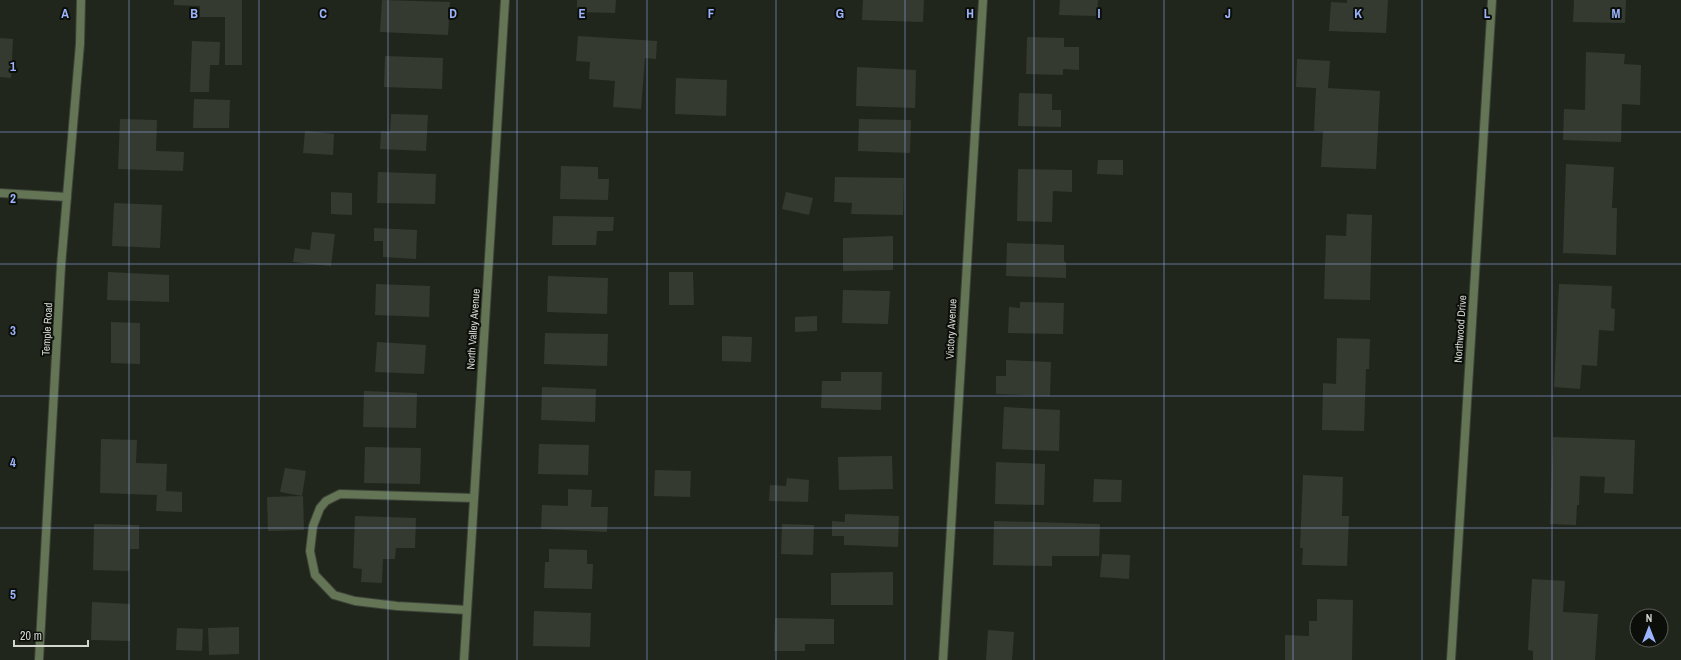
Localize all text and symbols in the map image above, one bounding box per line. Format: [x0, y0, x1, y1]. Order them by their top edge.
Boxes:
text: A [61, 5, 69, 22]
text: B [190, 5, 198, 22]
text: C [319, 5, 327, 22]
text: D [449, 5, 457, 22]
text: E [578, 5, 586, 22]
text: F [708, 5, 715, 22]
text: G [836, 5, 844, 22]
text: H [966, 5, 974, 22]
text: I [1098, 5, 1101, 22]
text: J [1225, 5, 1231, 22]
text: K [1354, 5, 1362, 22]
text: L [1484, 5, 1491, 22]
text: M [1612, 5, 1621, 22]
text: 1 [10, 58, 16, 75]
text: 2 [10, 190, 16, 207]
street label: North Valley Avenue [463, 288, 483, 370]
street label: Northwood Drive [1451, 295, 1469, 363]
street label: Victory Avenue [942, 298, 960, 360]
street label: Temple Road [39, 302, 55, 356]
text: 3 [10, 322, 16, 339]
text: 4 [10, 454, 16, 471]
text: 5 [10, 586, 16, 603]
north arrow [1629, 608, 1669, 648]
text: N [1646, 611, 1652, 625]
scale bar [14, 622, 88, 648]
text: 20 m [20, 628, 42, 644]

